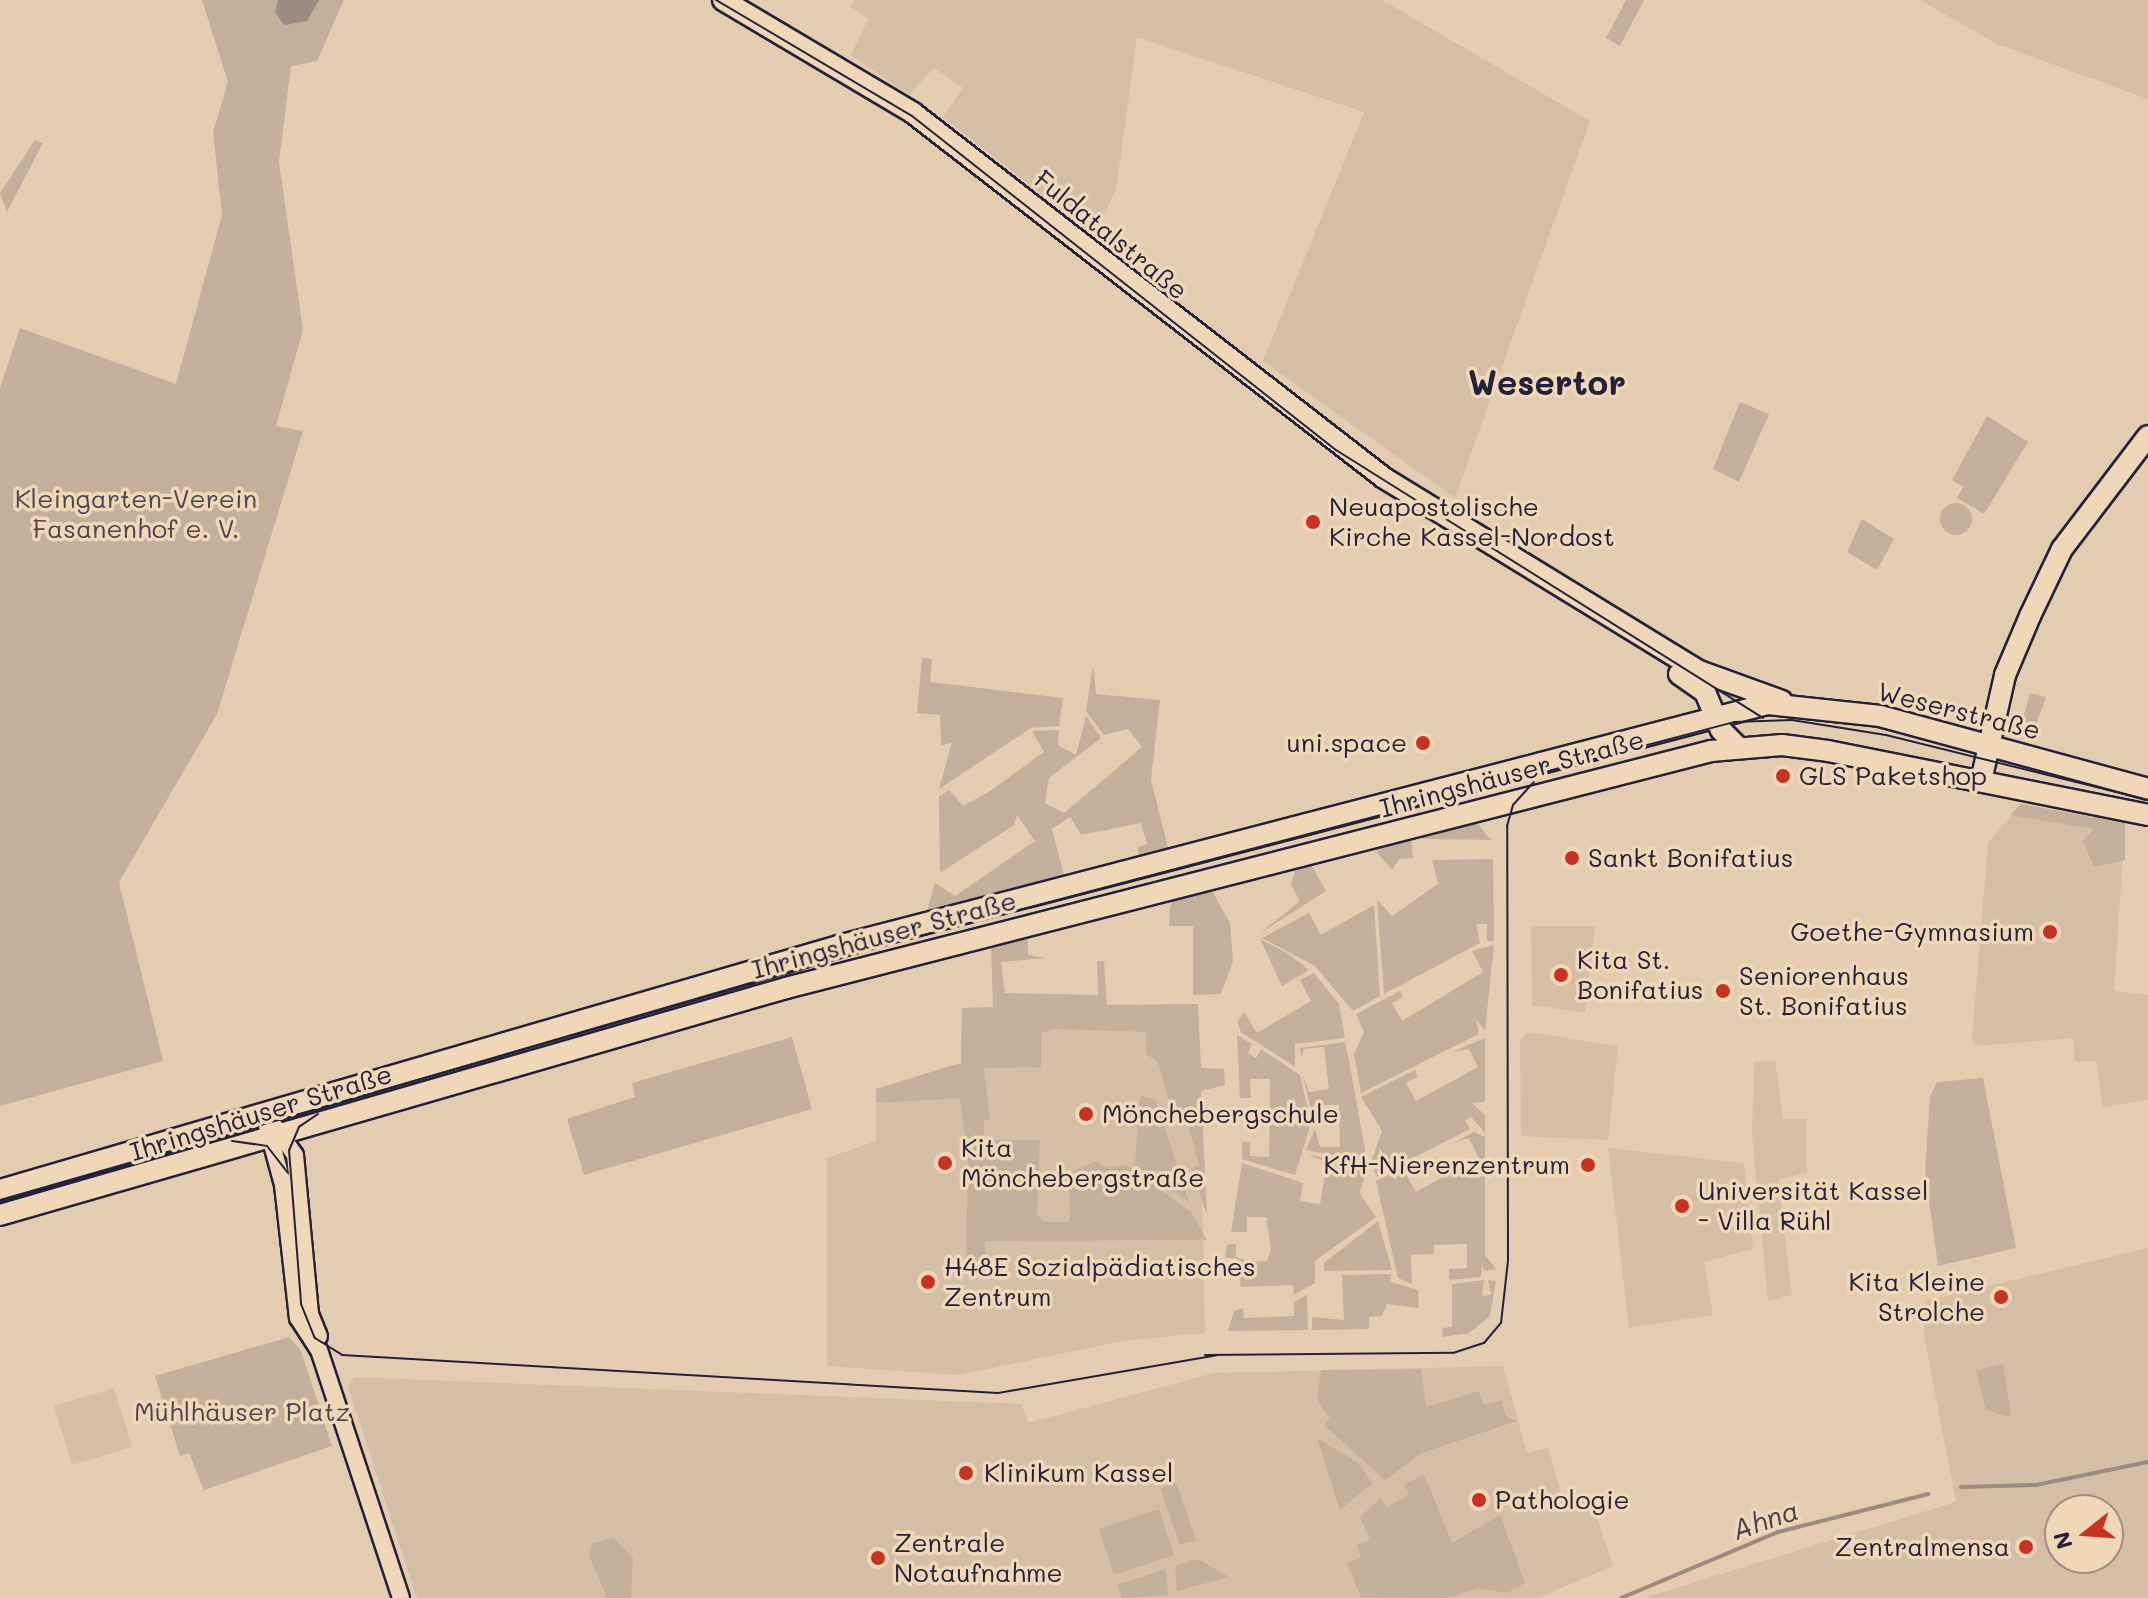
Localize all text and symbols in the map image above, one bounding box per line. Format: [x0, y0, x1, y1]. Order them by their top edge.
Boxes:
street label: Fuldatalstraße [1028, 164, 1194, 306]
district label: Wesertor [1468, 362, 1626, 402]
park label: Kleingarten-Verein Fasanenhof e. V. [15, 483, 257, 544]
place label: Neuapostolische Kirche Kassel-Nordost [1329, 491, 1615, 552]
marker: Neuapostolische Kirche Kassel-Nordost [1304, 513, 1322, 531]
street label: Weserstraße [1874, 676, 2044, 746]
street label: Ihringshäuser Straße [1376, 724, 1648, 824]
place label: uni.space [1286, 727, 1407, 759]
marker: uni.space [1414, 734, 1432, 752]
place label: GLS Paketshop [1799, 760, 1987, 792]
marker: GLS Paketshop [1774, 767, 1792, 785]
place label: Sankt Bonifatius [1588, 842, 1793, 874]
marker: Sankt Bonifatius [1563, 849, 1581, 867]
street label: Ihringshäuser Straße [748, 885, 1020, 985]
place label: Goethe-Gymnasium [1790, 916, 2034, 948]
marker: Goethe-Gymnasium [2041, 923, 2059, 941]
place label: Kita St. Bonifatius [1577, 944, 1703, 1006]
place label: Seniorenhaus St. Bonifatius [1739, 960, 1909, 1022]
marker: Kita St. Bonifatius [1552, 966, 1570, 984]
marker: Seniorenhaus St. Bonifatius [1714, 982, 1732, 1000]
street label: Ihringshäuser Straße [126, 1058, 396, 1168]
place label: Mönchebergschule [1102, 1098, 1339, 1130]
marker: Mönchebergschule [1077, 1105, 1095, 1123]
place label: Kita Mönchebergstraße [961, 1132, 1204, 1194]
place label: KfH-Nierenzentrum [1323, 1149, 1570, 1181]
marker: Kita Mönchebergstraße [936, 1154, 954, 1172]
marker: KfH-Nierenzentrum [1577, 1154, 1599, 1176]
place label: Universität Kassel - Villa Rühl [1698, 1175, 1928, 1236]
marker: Universität Kassel - Villa Rühl [1673, 1197, 1691, 1215]
place label: H48E Sozialpädiatisches Zentrum [944, 1251, 1256, 1312]
place label: Kita Kleine Strolche [1848, 1266, 1985, 1328]
marker: H48E Sozialpädiatisches Zentrum [919, 1273, 937, 1291]
marker: Kita Kleine Strolche [1992, 1288, 2010, 1306]
park label: Mühlhäuser Platz [134, 1396, 350, 1428]
place label: Klinikum Kassel [984, 1457, 1174, 1489]
marker: Klinikum Kassel [955, 1462, 977, 1484]
place label: Pathologie [1495, 1484, 1630, 1516]
marker: Pathologie [1470, 1491, 1488, 1509]
water label: Ahna [1727, 1492, 1803, 1546]
north arrow [2044, 1494, 2124, 1574]
place label: Zentrale Notaufnahme [894, 1527, 1063, 1588]
text: N [2046, 1528, 2079, 1553]
place label: Zentralmensa [1835, 1531, 2010, 1563]
marker: Zentralmensa [2017, 1538, 2035, 1556]
marker: Zentrale Notaufnahme [869, 1549, 887, 1567]

